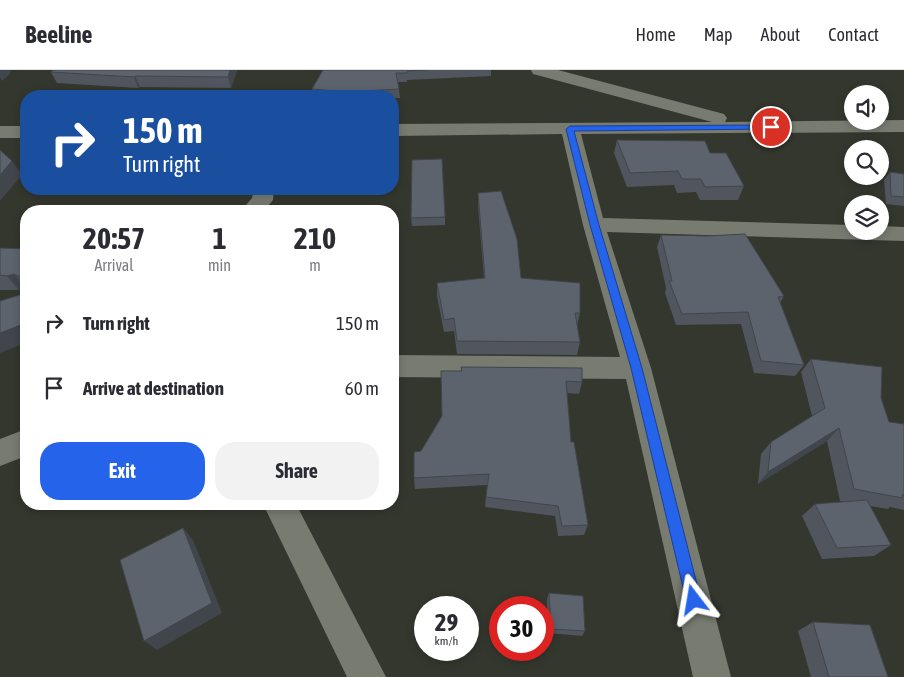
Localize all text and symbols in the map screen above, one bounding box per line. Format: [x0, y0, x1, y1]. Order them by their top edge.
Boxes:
text: Beeline [25, 21, 92, 48]
text: Home [636, 24, 676, 45]
text: Map [704, 24, 733, 45]
text: About [761, 24, 800, 45]
text: Contact [828, 24, 879, 45]
map controls [844, 85, 889, 240]
button: sound [844, 85, 889, 130]
pin [750, 106, 792, 148]
icon: right [40, 110, 105, 175]
text: 150 m [123, 110, 202, 150]
icon: arrive [757, 113, 785, 141]
button: search [844, 140, 889, 185]
text: Turn right [123, 151, 200, 177]
button: layers [844, 195, 889, 240]
text: 20:57 [83, 221, 145, 255]
text: 1 [212, 221, 227, 255]
text: 210 [294, 221, 336, 255]
text: Arrival [94, 256, 134, 274]
text: min [208, 256, 231, 274]
text: m [309, 256, 321, 274]
icon: right [40, 309, 68, 337]
text: Turn right [83, 312, 150, 334]
text: 150 m [336, 312, 379, 334]
icon: arrive [40, 374, 68, 402]
text: Arrive at destination [83, 377, 224, 399]
text: 60 m [345, 377, 379, 399]
button: Exit [40, 442, 205, 500]
button: Share [215, 442, 379, 500]
position arrow [667, 573, 719, 625]
speed limit sign: 30 [489, 596, 554, 661]
text: 29 [435, 608, 458, 636]
text: km/h [435, 634, 458, 648]

